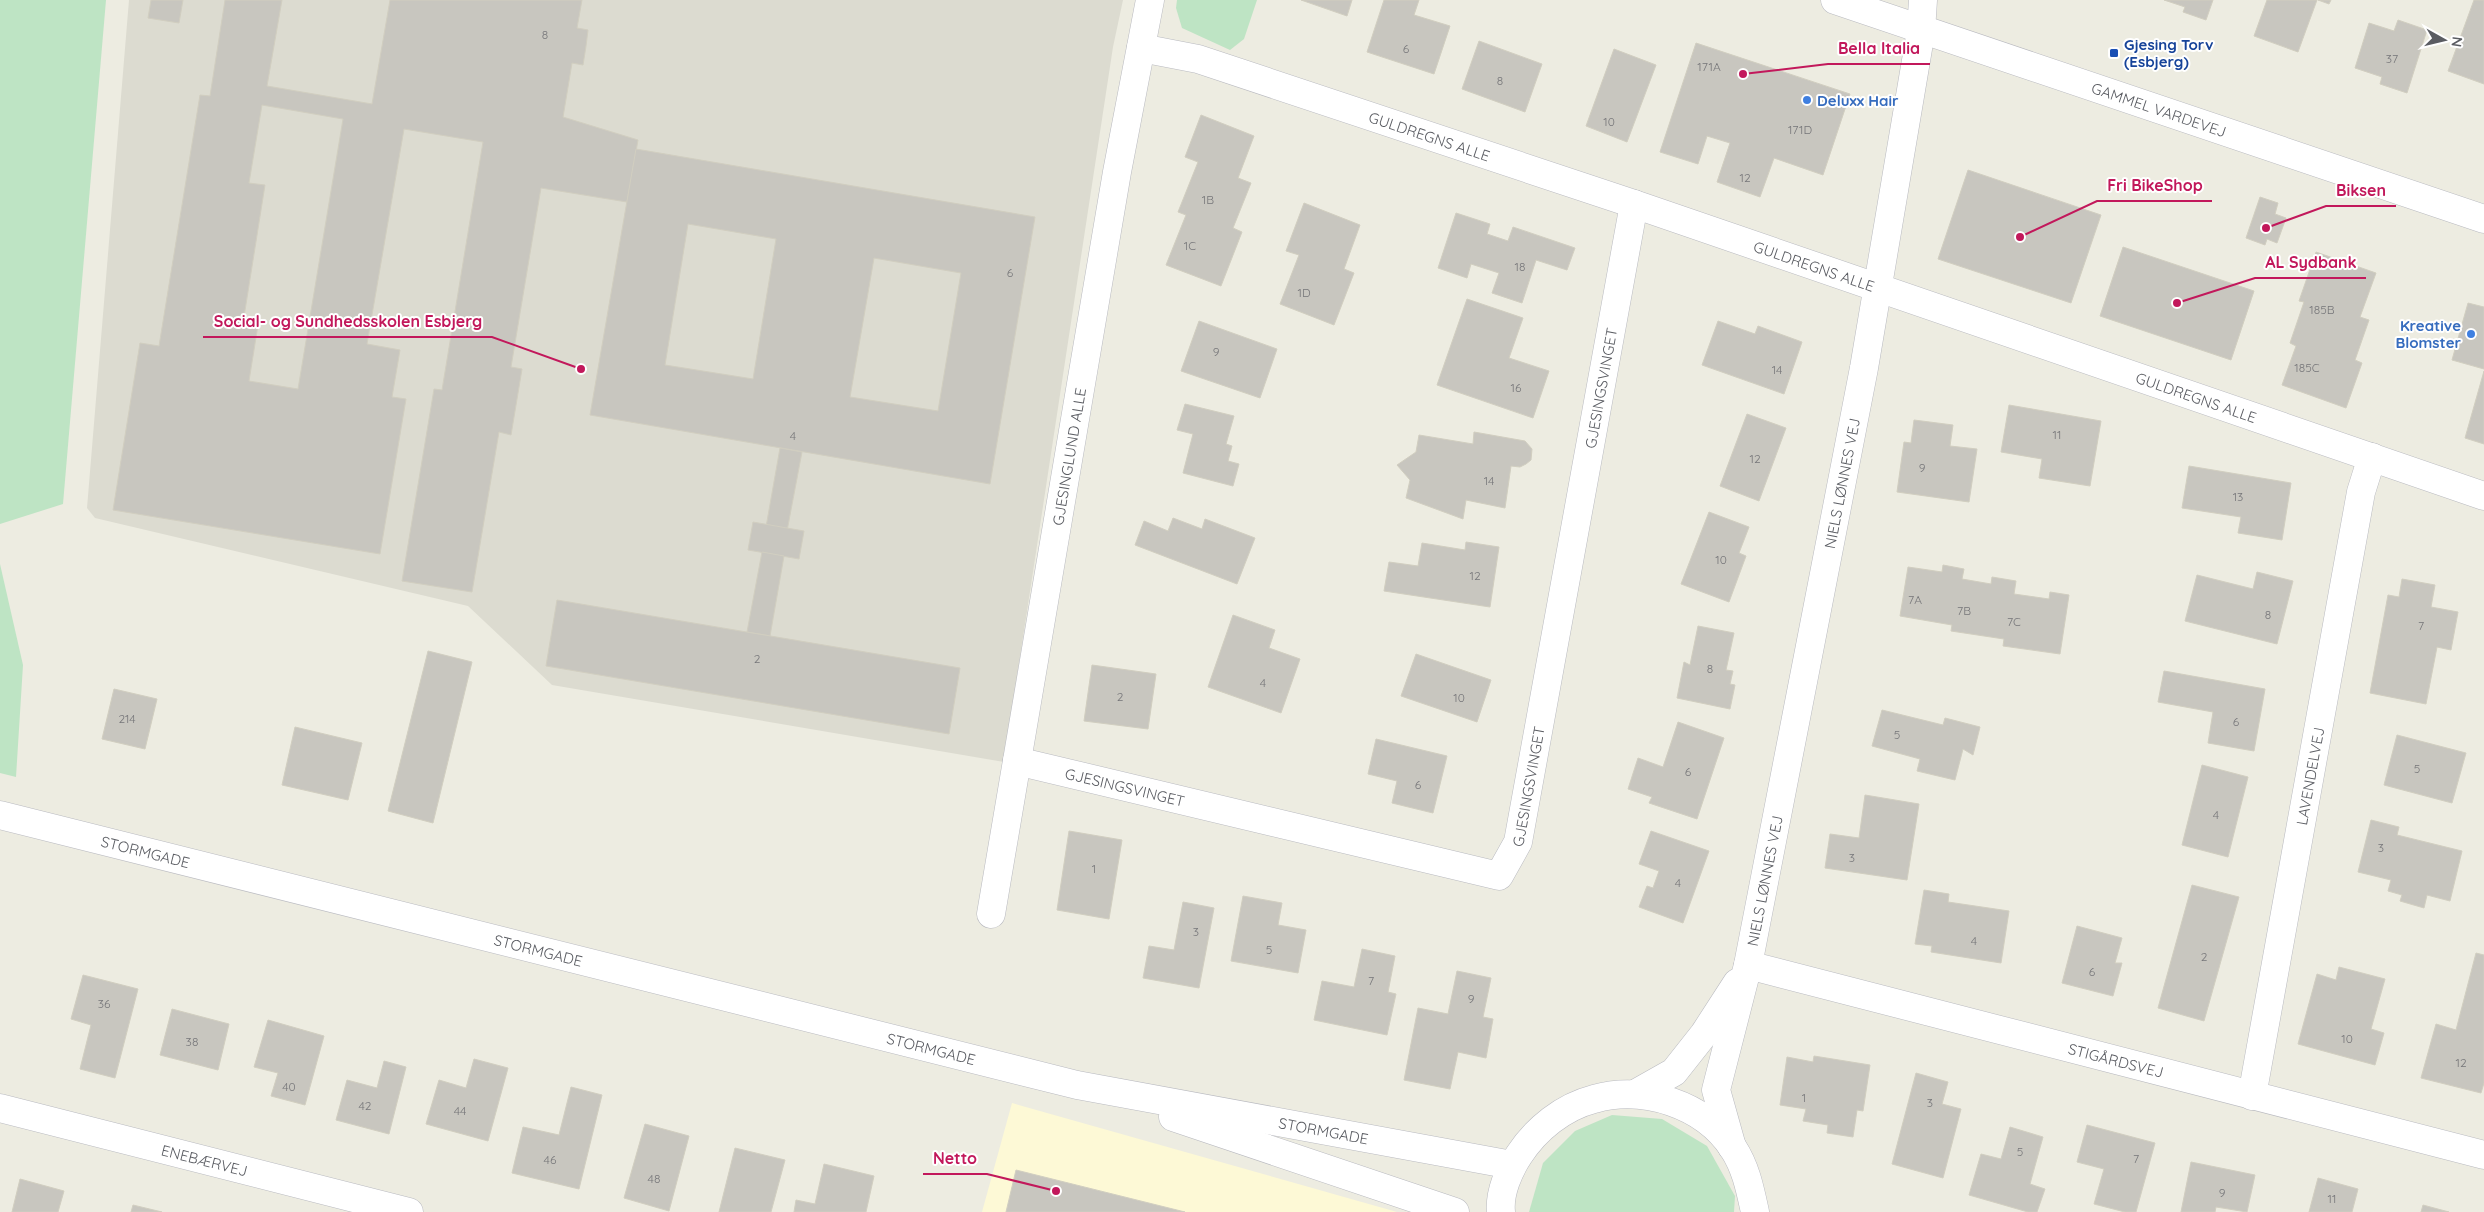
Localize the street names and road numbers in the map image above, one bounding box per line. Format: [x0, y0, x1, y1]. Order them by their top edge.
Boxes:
street label: GAMMEL VARDEVEJ [2089, 78, 2229, 141]
street label: GULDREGNS ALLE [1366, 107, 1493, 165]
street label: GULDREGNS ALLE [1751, 236, 1877, 295]
street label: GJESINGSVINGET [1580, 326, 1621, 450]
street label: GULDREGNS ALLE [2133, 368, 2259, 427]
street label: GJESINGLUND ALLE [1048, 386, 1090, 527]
street label: NIELS LØNNES VEJ [1820, 416, 1864, 550]
street label: GJESINGSVINGET [1508, 725, 1548, 848]
street label: LAVENDELVEJ [2292, 726, 2328, 827]
street label: GJESINGSVINGET [1063, 763, 1187, 810]
street label: NIELS LØNNES VEJ [1742, 814, 1786, 948]
street label: STORMGADE [99, 831, 192, 872]
street label: STORMGADE [492, 930, 585, 970]
street label: STORMGADE [885, 1028, 977, 1069]
street label: STIGÅRDSVEJ [2066, 1039, 2166, 1081]
street label: STORMGADE [1277, 1113, 1370, 1148]
street label: ENEBÆRVEJ [159, 1140, 250, 1180]

